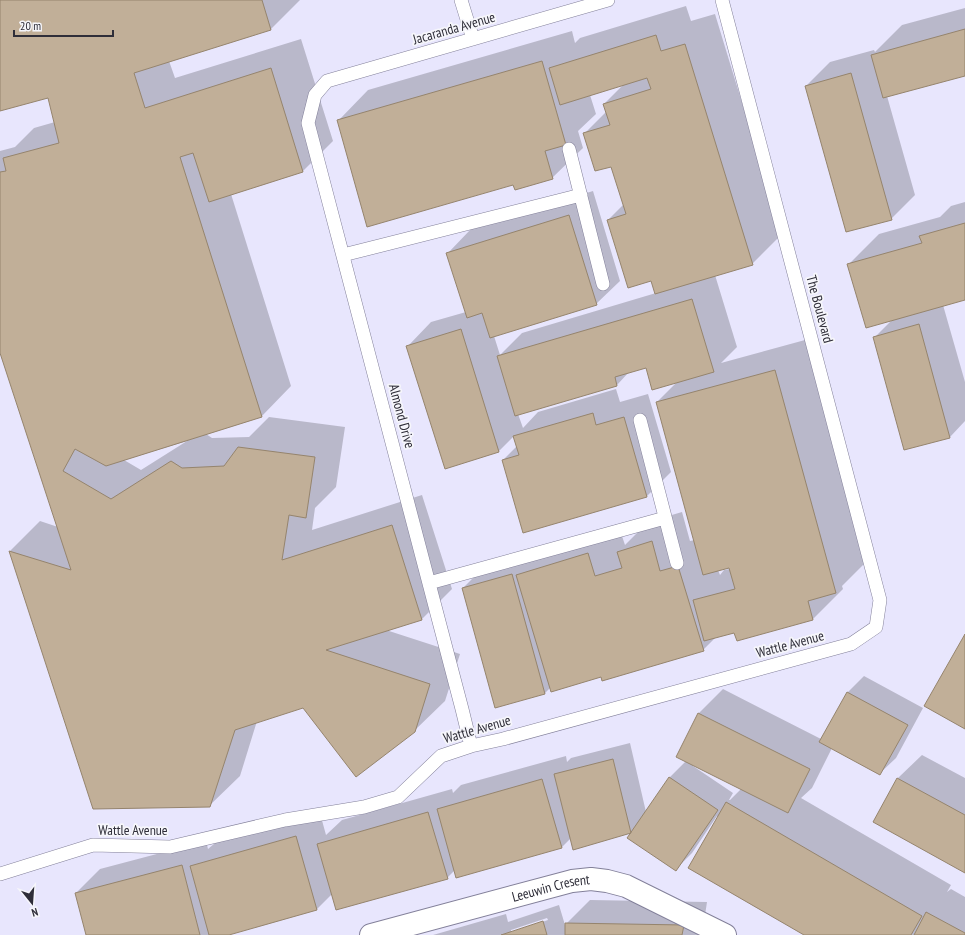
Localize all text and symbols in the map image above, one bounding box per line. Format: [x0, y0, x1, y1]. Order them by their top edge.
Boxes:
street label: Jacaranda Avenue [410, 8, 497, 49]
scale bar [14, 12, 113, 38]
text: 20 m [20, 18, 41, 33]
street label: The Boulevard [802, 273, 838, 345]
street label: Almond Drive [385, 382, 419, 450]
street label: Wattle Avenue [754, 626, 826, 662]
street label: Wattle Avenue [441, 711, 513, 747]
street label: Wattle Avenue [98, 821, 168, 839]
street label: Leeuwin Cresent [510, 870, 591, 906]
north arrow [12, 883, 52, 923]
text: N [30, 905, 40, 920]

